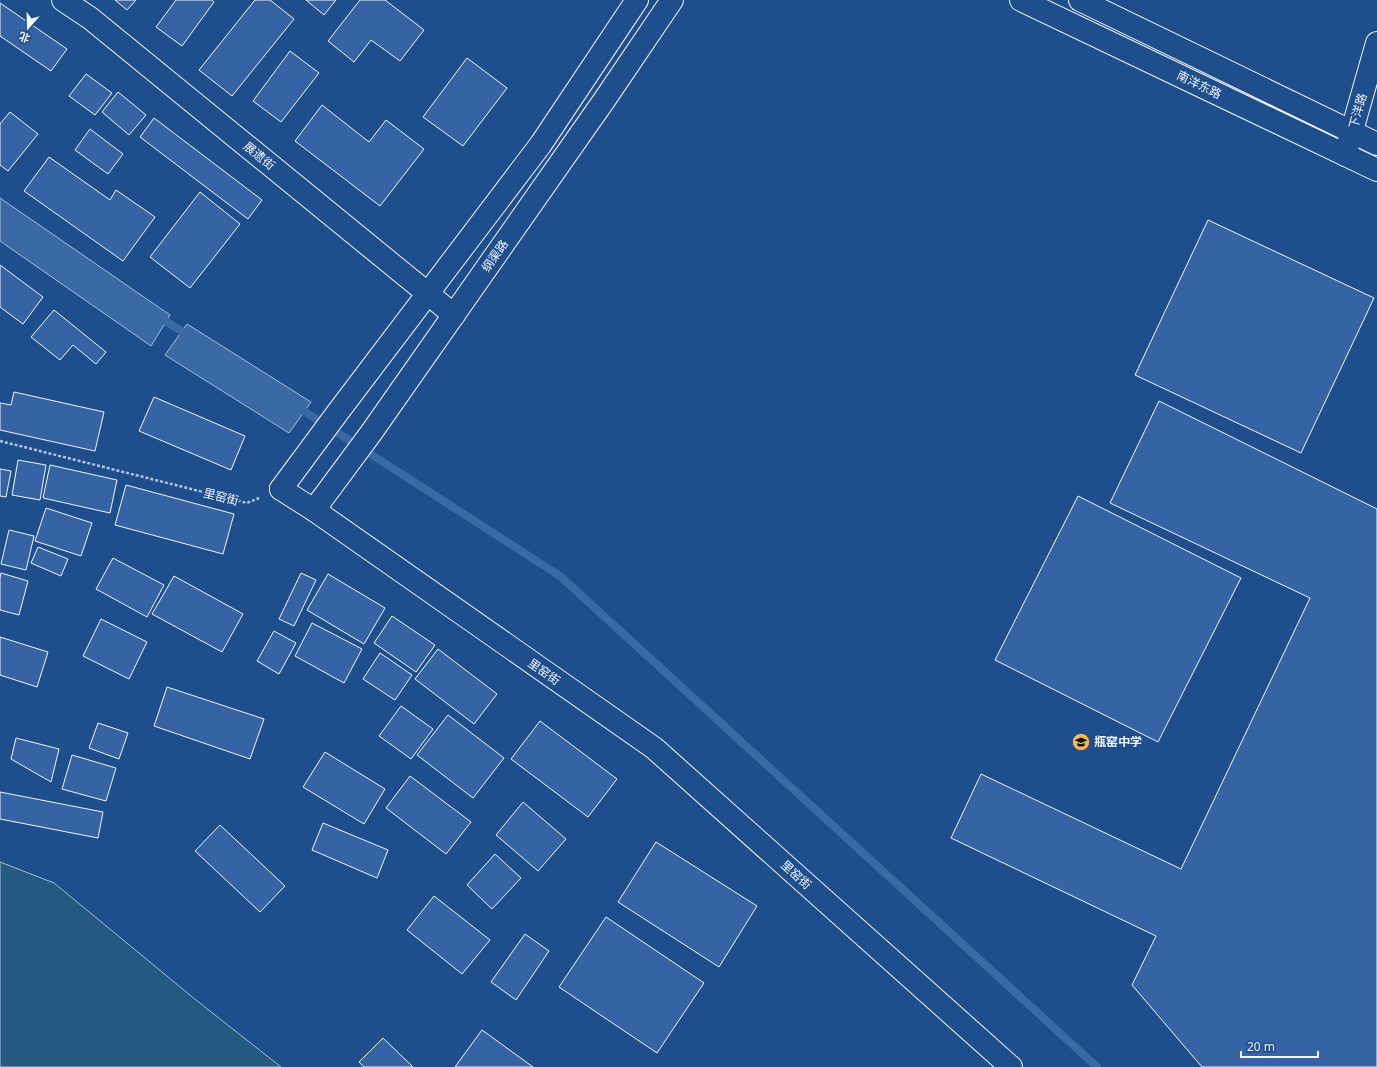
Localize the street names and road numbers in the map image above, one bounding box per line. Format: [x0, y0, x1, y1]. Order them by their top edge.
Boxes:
street label: 南洋东路 [1174, 66, 1225, 103]
street label: 下洋路 [1344, 91, 1371, 131]
street label: 展遗街 [240, 138, 279, 174]
street label: 纲渠路 [477, 236, 512, 275]
street label: 里窑街 [202, 484, 241, 509]
street label: 里窑街 [525, 654, 564, 689]
street label: 里窑街 [777, 856, 815, 893]

